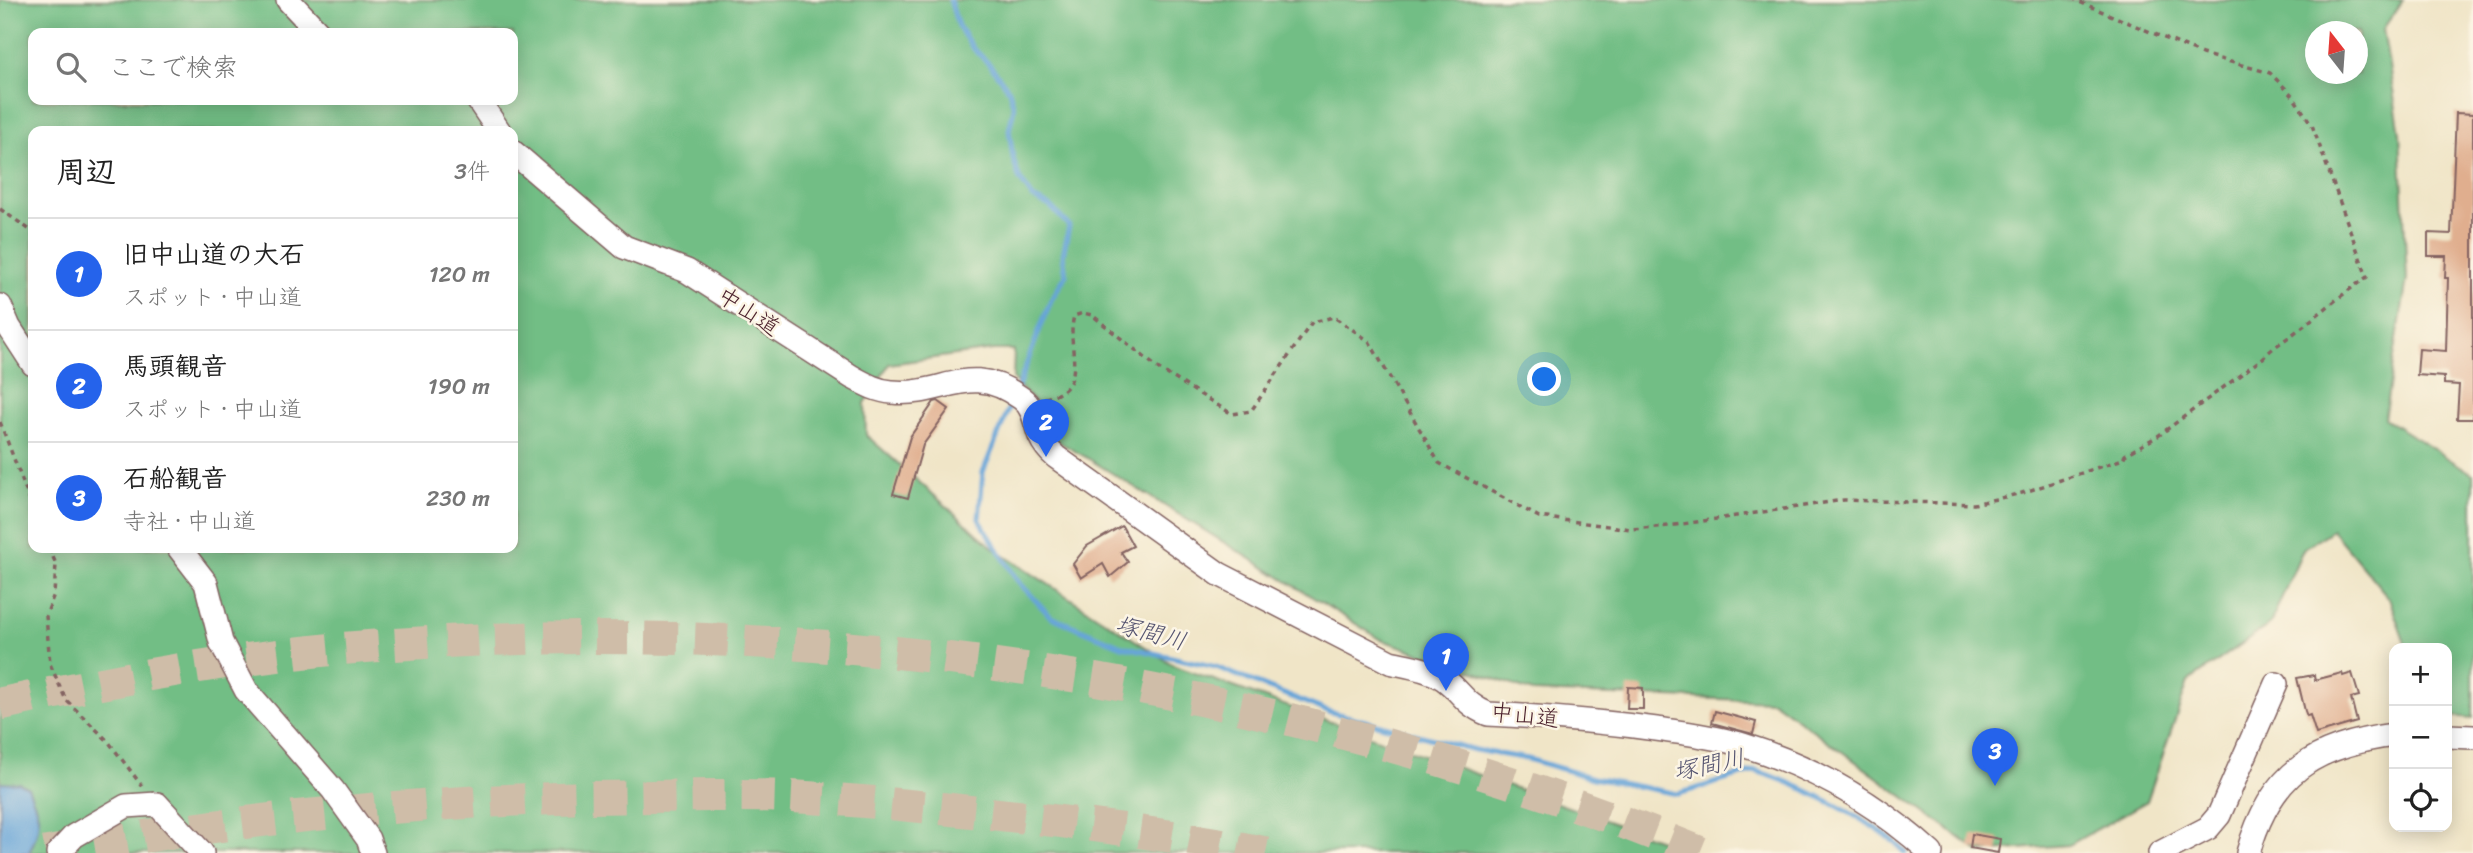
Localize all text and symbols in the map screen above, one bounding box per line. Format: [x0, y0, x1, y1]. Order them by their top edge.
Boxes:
north arrow [2305, 21, 2368, 84]
search box [28, 28, 518, 105]
text: ここで検索 [108, 44, 238, 90]
icon: search [52, 48, 90, 86]
text: 周辺 [56, 145, 116, 199]
text: 3件 [454, 151, 490, 192]
text: 旧中山道の大石 [123, 231, 305, 277]
text: 1 [74, 254, 84, 295]
text: 120 m [429, 254, 490, 295]
street label: 中山道 [709, 275, 789, 347]
text: スポット · 中山道 [123, 277, 302, 318]
text: 馬頭観音 [123, 343, 227, 389]
your location [1527, 362, 1561, 396]
text: 2 [72, 366, 86, 407]
text: 190 m [428, 366, 490, 407]
text: スポット · 中山道 [123, 389, 302, 430]
pin: 2 [1023, 399, 1069, 457]
text: 石船観音 [123, 455, 227, 501]
text: 3 [73, 478, 85, 519]
text: 230 m [426, 478, 490, 519]
text: 寺社 · 中山道 [123, 501, 256, 542]
water label: 塚間川 [1111, 603, 1191, 663]
pin: 1 [1423, 633, 1469, 691]
map controls [2389, 643, 2452, 832]
button: + [2389, 643, 2452, 706]
street label: 中山道 [1488, 692, 1561, 739]
button: − [2389, 706, 2452, 769]
pin: 3 [1972, 728, 2018, 786]
water label: 塚間川 [1669, 737, 1749, 793]
button: locate [2389, 769, 2452, 832]

